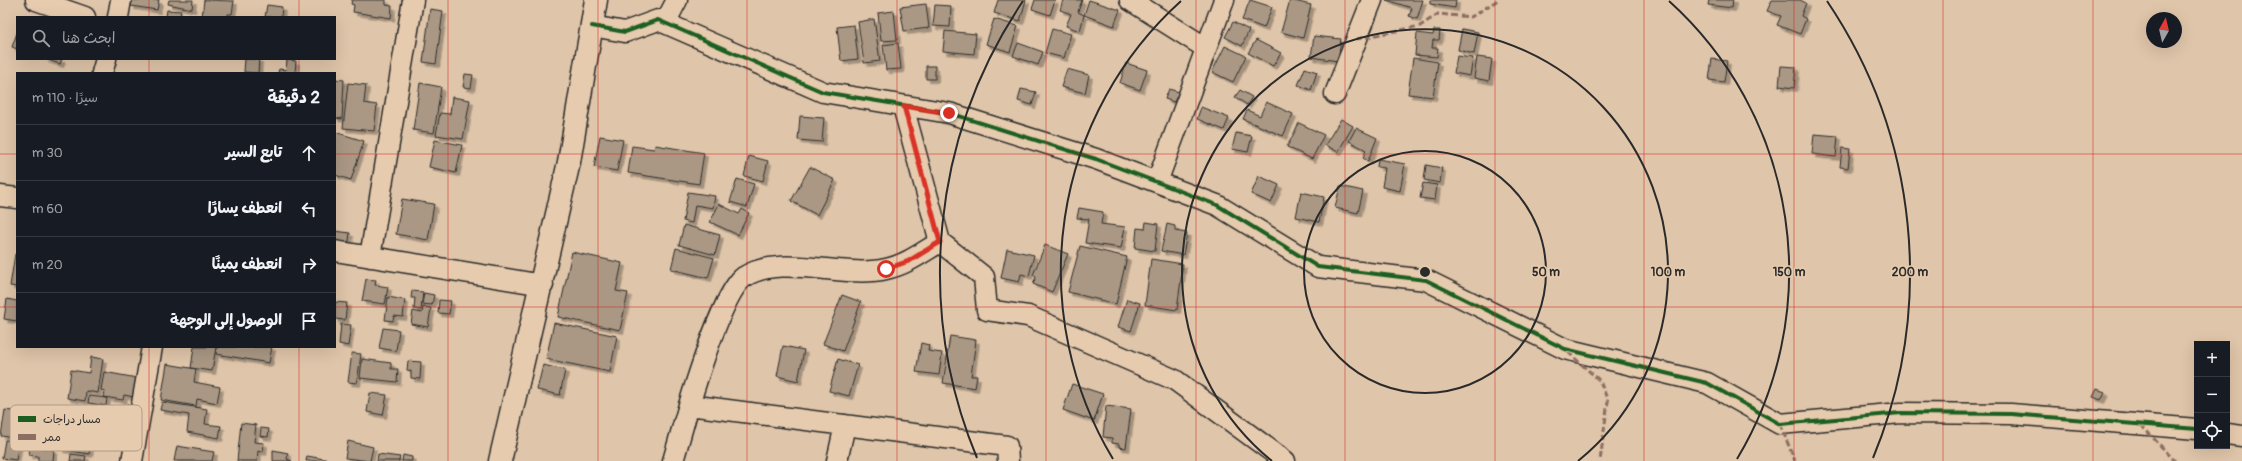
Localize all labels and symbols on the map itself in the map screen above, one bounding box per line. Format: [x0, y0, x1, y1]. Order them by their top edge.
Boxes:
north arrow [2146, 12, 2182, 48]
route end [940, 104, 958, 122]
route start [877, 260, 895, 278]
centre of rings [1418, 265, 1432, 279]
text: 50 m [1532, 265, 1560, 280]
text: 100 m [1651, 265, 1686, 280]
text: 150 m [1773, 265, 1806, 280]
text: 200 m [1892, 265, 1929, 280]
legend [10, 405, 142, 451]
text: مسار دراجات [43, 413, 101, 426]
text: ممر [42, 431, 61, 444]

